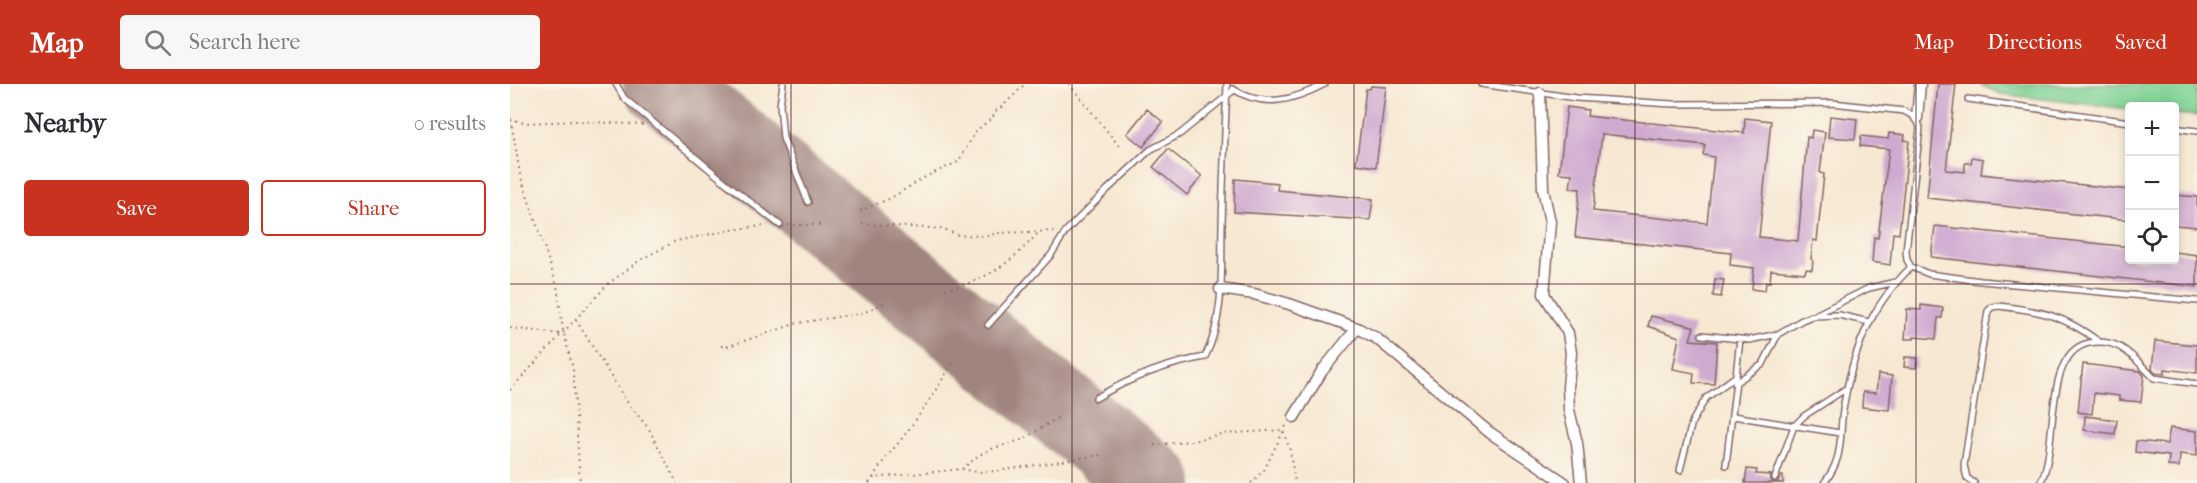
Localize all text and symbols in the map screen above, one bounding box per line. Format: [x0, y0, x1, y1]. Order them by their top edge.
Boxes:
search box [120, 15, 540, 69]
text: Map [30, 26, 84, 59]
icon: search [141, 26, 174, 59]
text: Search here [189, 29, 300, 55]
text: Map [1914, 30, 1954, 54]
text: Directions [1987, 30, 2082, 54]
text: Saved [2115, 30, 2167, 54]
map controls [2125, 102, 2179, 264]
button: + [2125, 102, 2179, 156]
text: Nearby [24, 108, 106, 139]
text: 0 results [414, 112, 486, 135]
button: − [2125, 156, 2179, 210]
button: Save [24, 180, 249, 236]
button: Share [261, 180, 486, 236]
button: locate [2125, 210, 2179, 264]

